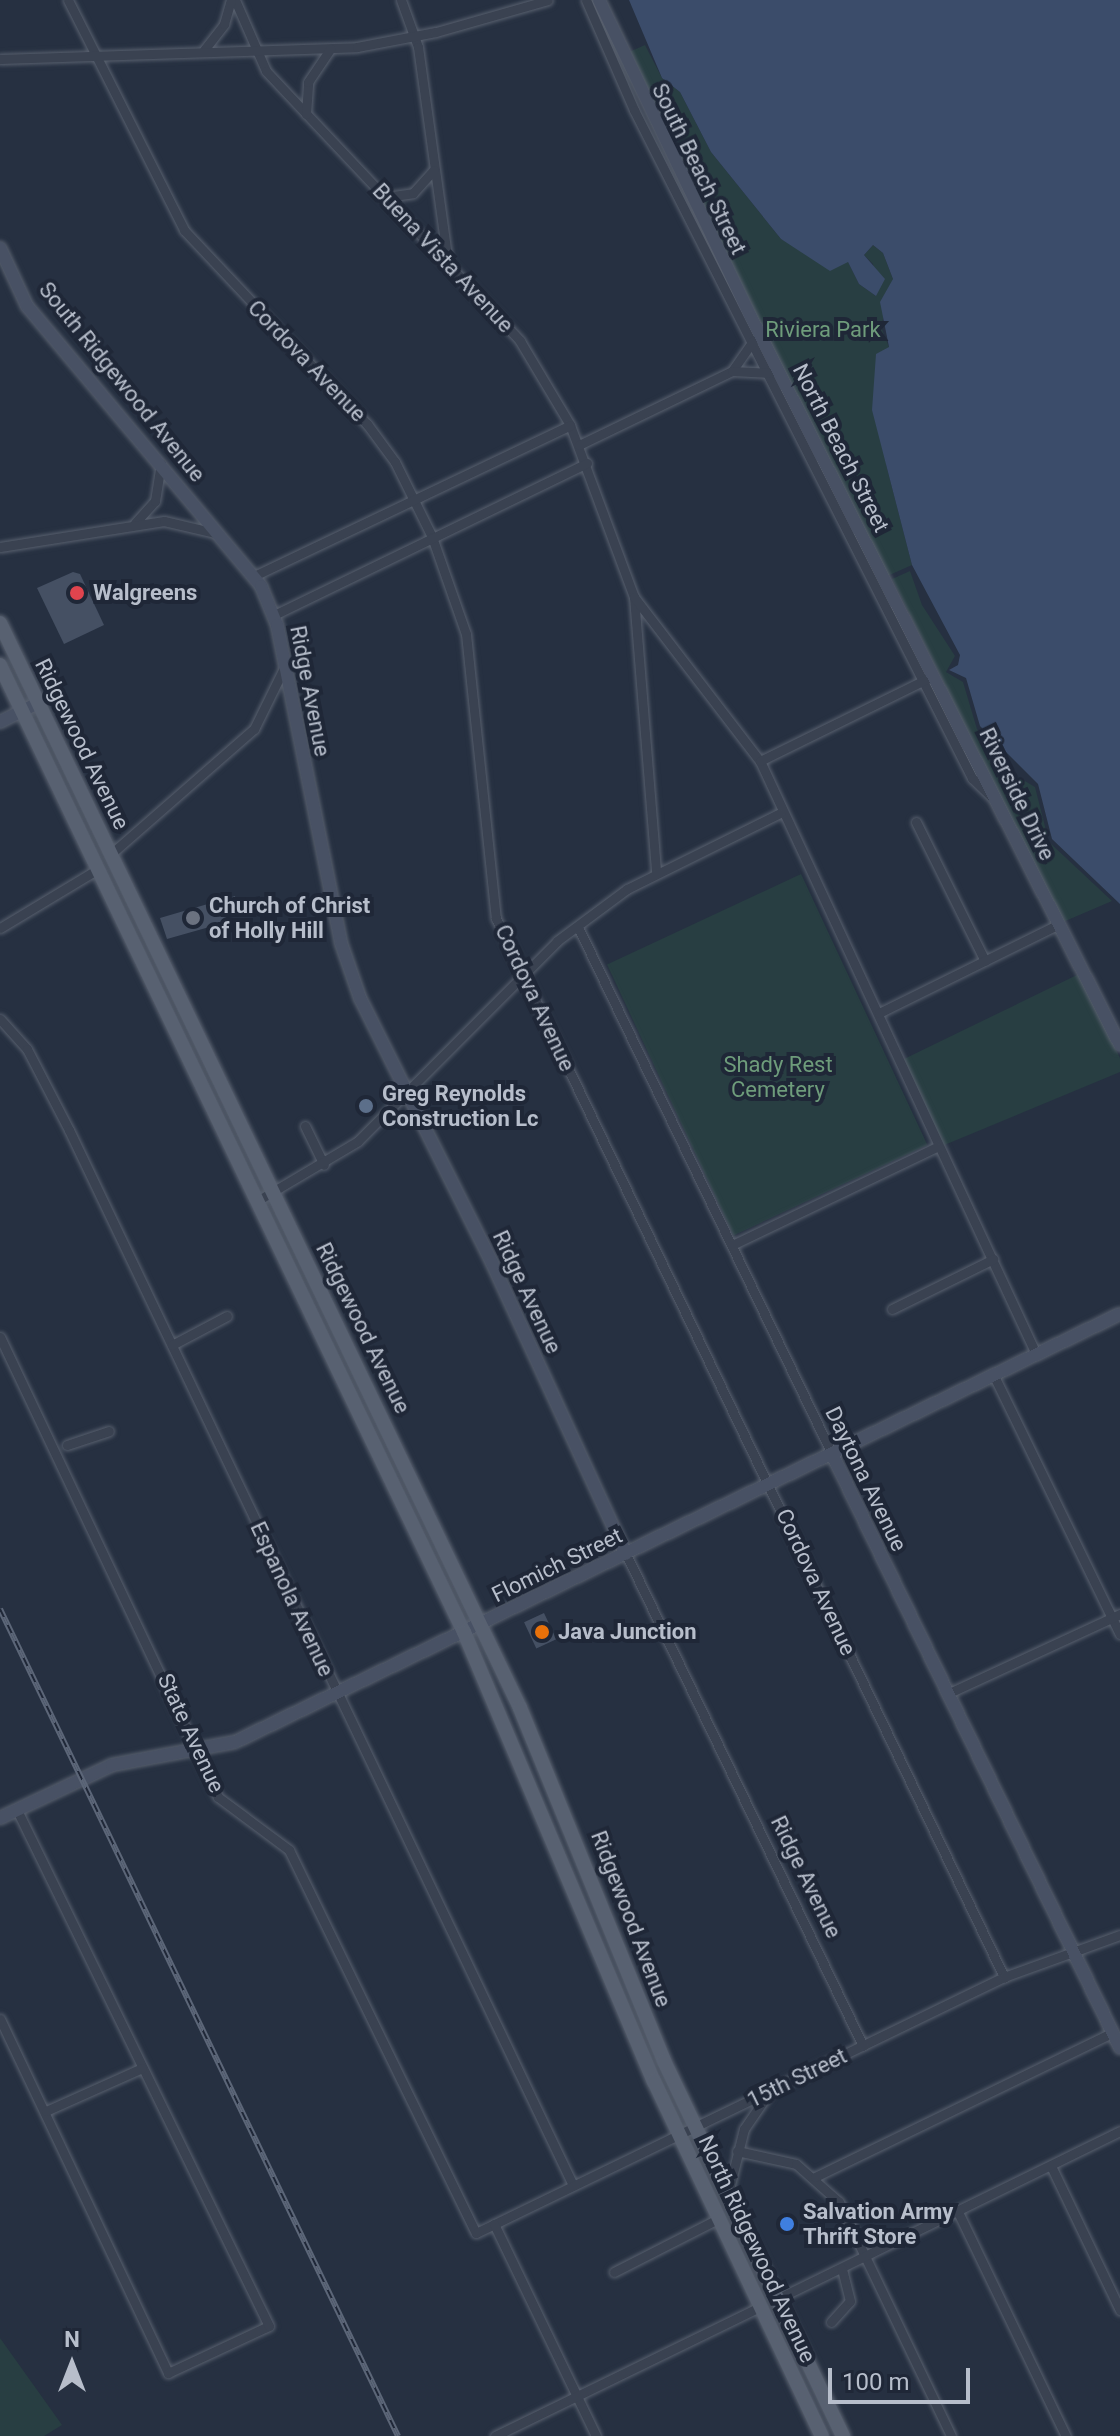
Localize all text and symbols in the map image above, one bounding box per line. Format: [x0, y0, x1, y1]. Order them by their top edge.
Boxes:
street label: South Beach Street [646, 79, 752, 259]
street label: Buena Vista Avenue [367, 178, 519, 338]
street label: South Ridgewood Avenue [33, 277, 211, 487]
street label: Cordova Avenue [242, 295, 372, 427]
park label: Riviera Park [765, 317, 881, 343]
street label: North Beach Street [787, 359, 895, 537]
place label: Walgreens [93, 580, 197, 606]
marker: Walgreens [68, 584, 86, 602]
street label: Ridge Avenue [284, 623, 336, 759]
street label: Ridgewood Avenue [29, 654, 135, 834]
street label: Riverside Drive [974, 723, 1060, 865]
place label: Church of Christ of Holly Hill [209, 892, 370, 944]
marker: Church of Christ of Holly Hill [184, 909, 202, 927]
street label: Cordova Avenue [489, 920, 581, 1076]
park label: Shady Rest Cemetery [723, 1051, 833, 1102]
place label: Greg Reynolds Construction Lc [382, 1080, 539, 1132]
marker: Greg Reynolds Construction Lc [357, 1097, 375, 1115]
street label: Ridge Avenue [487, 1226, 567, 1358]
street label: Ridgewood Avenue [310, 1238, 416, 1418]
street label: Daytona Avenue [820, 1402, 912, 1556]
street label: Cordova Avenue [770, 1504, 862, 1660]
street label: Espanola Avenue [245, 1517, 339, 1681]
street label: Flomich Street [487, 1522, 627, 1608]
place label: Java Junction [558, 1619, 697, 1645]
marker: Java Junction [533, 1623, 551, 1641]
street label: State Avenue [152, 1669, 230, 1797]
street label: Ridge Avenue [765, 1812, 847, 1942]
street label: Ridgewood Avenue [585, 1827, 677, 2011]
street label: 15th Street [743, 2043, 851, 2113]
street label: North Ridgewood Avenue [693, 2131, 821, 2367]
place label: Salvation Army Thrift Store [803, 2198, 953, 2250]
marker: Salvation Army Thrift Store [778, 2215, 796, 2233]
north arrow [32, 2324, 112, 2404]
text: N [64, 2327, 80, 2352]
scale bar [832, 2352, 974, 2402]
text: 100 m [842, 2368, 909, 2396]

